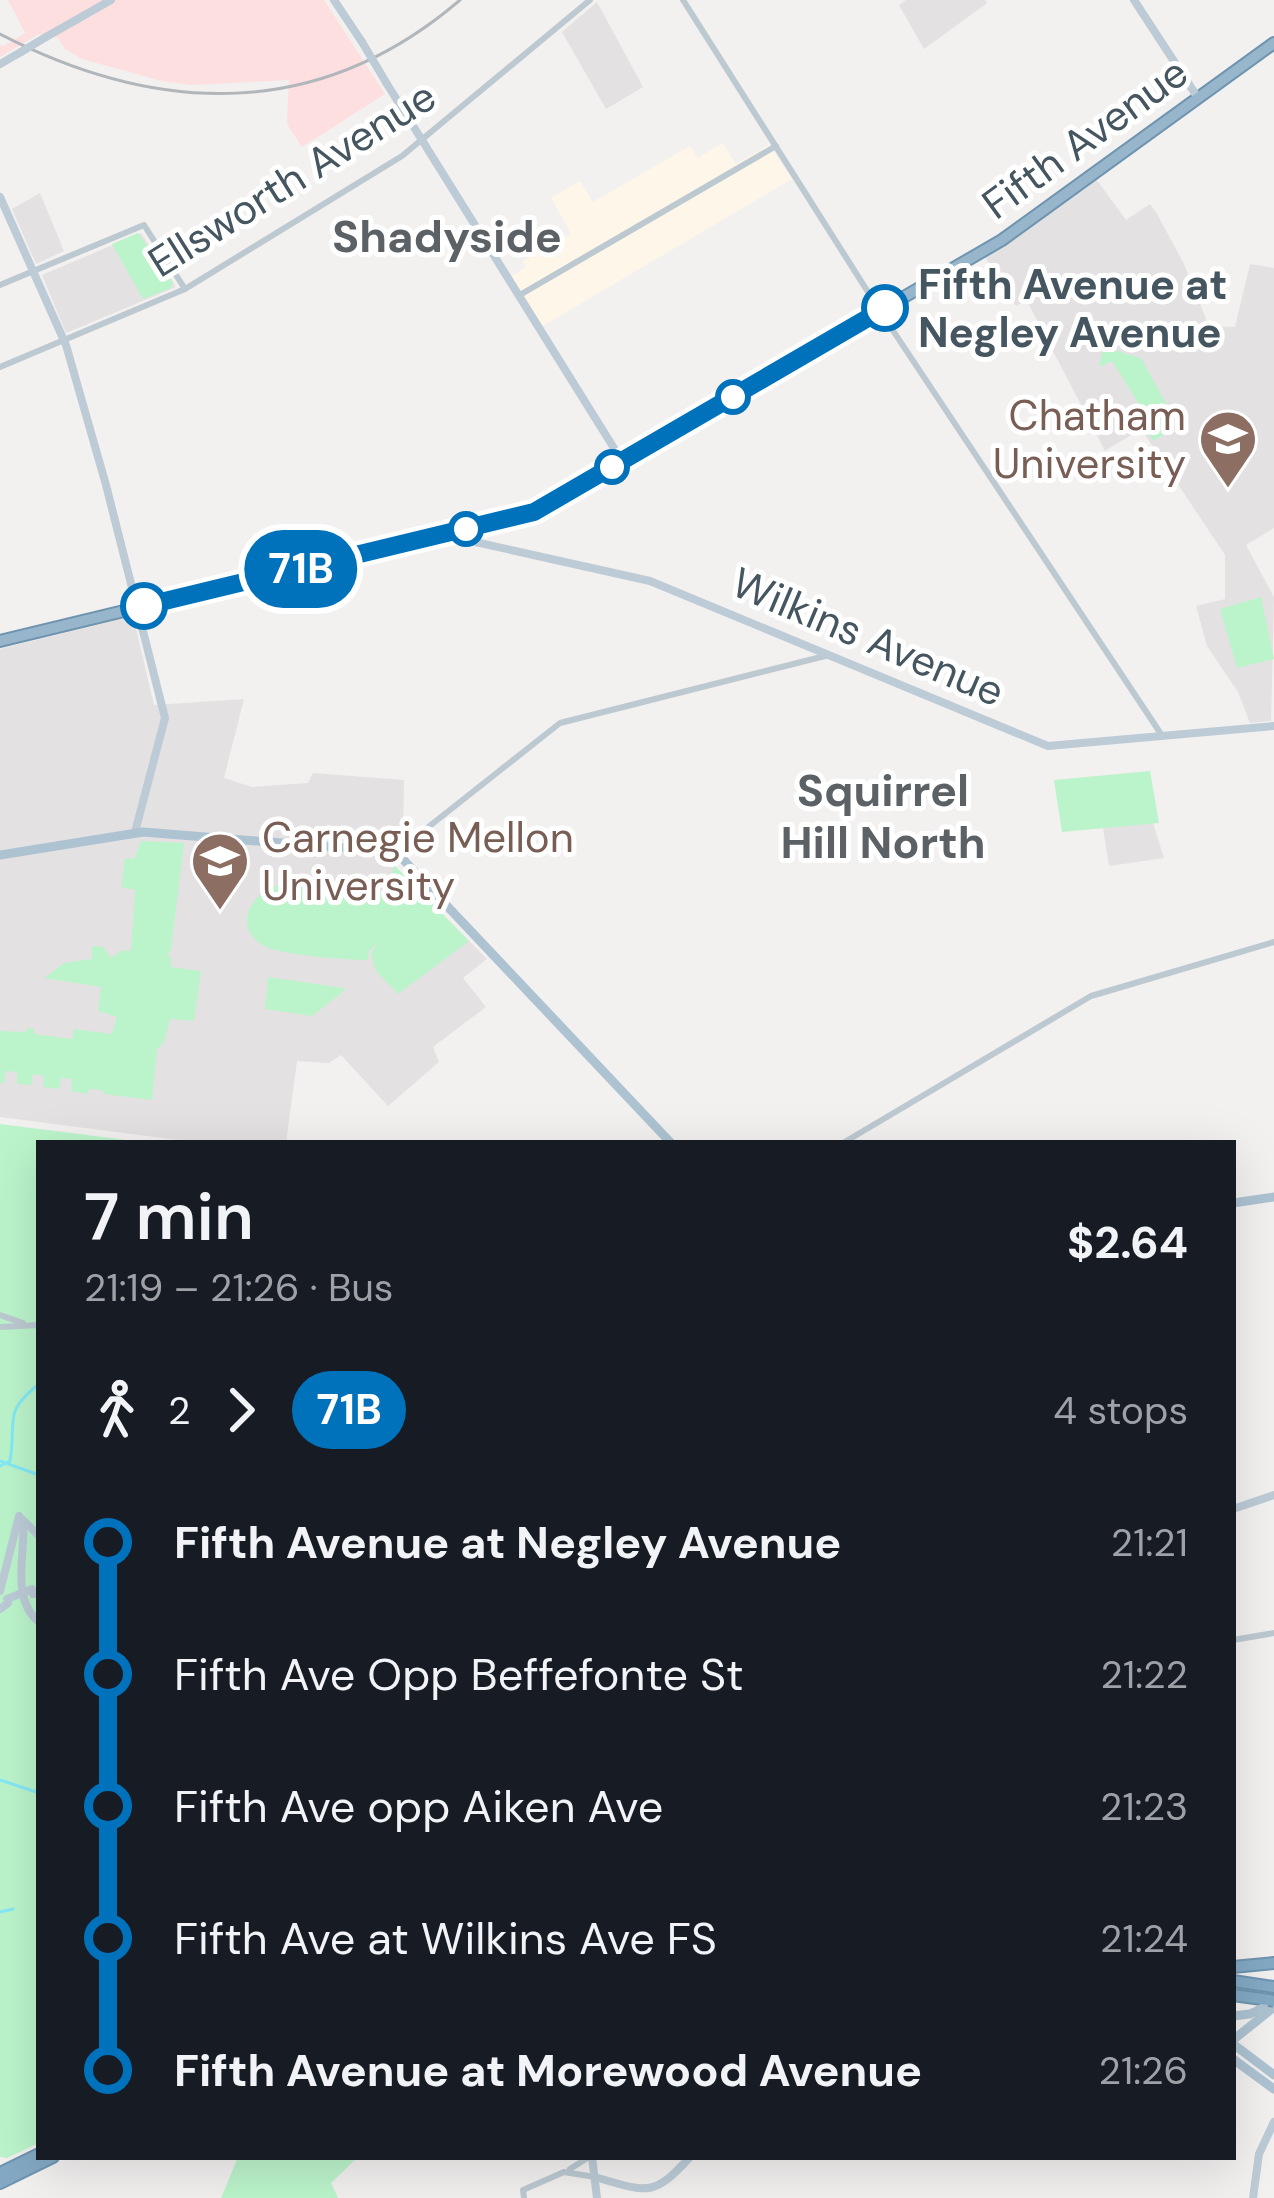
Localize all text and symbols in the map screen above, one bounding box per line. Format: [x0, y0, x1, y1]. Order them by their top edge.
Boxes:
street label: Fifth Avenue [971, 45, 1199, 231]
street label: Ellsworth Avenue [138, 69, 446, 289]
district label: Shadyside [332, 207, 562, 266]
place label: Fifth Avenue at Negley Avenue [918, 257, 1227, 360]
marker: Fifth Avenue at Negley Avenue [863, 286, 907, 330]
unlabelled marker [717, 381, 749, 413]
place label: Chatham University [993, 388, 1186, 491]
school or university icon: Chatham University [1197, 408, 1259, 490]
unlabelled marker [596, 451, 628, 483]
unlabelled marker [450, 513, 482, 545]
line badge: 71B [232, 530, 370, 608]
text: 71B [268, 541, 334, 596]
street label: Wilkins Avenue [724, 555, 1012, 719]
unlabelled marker [122, 584, 166, 628]
district label: Squirrel Hill North [780, 761, 986, 872]
place label: Carnegie Mellon University [262, 810, 574, 913]
school or university icon: Carnegie Mellon University [189, 830, 251, 912]
text: 7 min [84, 1174, 254, 1259]
text: $2.64 [1067, 1213, 1188, 1272]
text: 21:19 – 21:26 · Bus [84, 1262, 393, 1313]
icon: walk [84, 1377, 150, 1443]
icon: forward [208, 1377, 274, 1443]
text: 71B [316, 1382, 382, 1437]
text: 2 [168, 1385, 190, 1436]
text: 4 stops [1053, 1385, 1188, 1436]
text: Fifth Avenue at Negley Avenue [174, 1513, 841, 1572]
text: 21:21 [1111, 1517, 1188, 1568]
text: Fifth Ave Opp Beffefonte St [174, 1645, 744, 1704]
text: 21:22 [1101, 1649, 1188, 1700]
text: Fifth Ave opp Aiken Ave [174, 1777, 663, 1836]
text: 21:23 [1100, 1781, 1188, 1832]
text: Fifth Ave at Wilkins Ave FS [174, 1909, 717, 1968]
text: 21:24 [1100, 1913, 1188, 1964]
text: Fifth Avenue at Morewood Avenue [174, 2041, 922, 2100]
text: 21:26 [1099, 2045, 1188, 2096]

